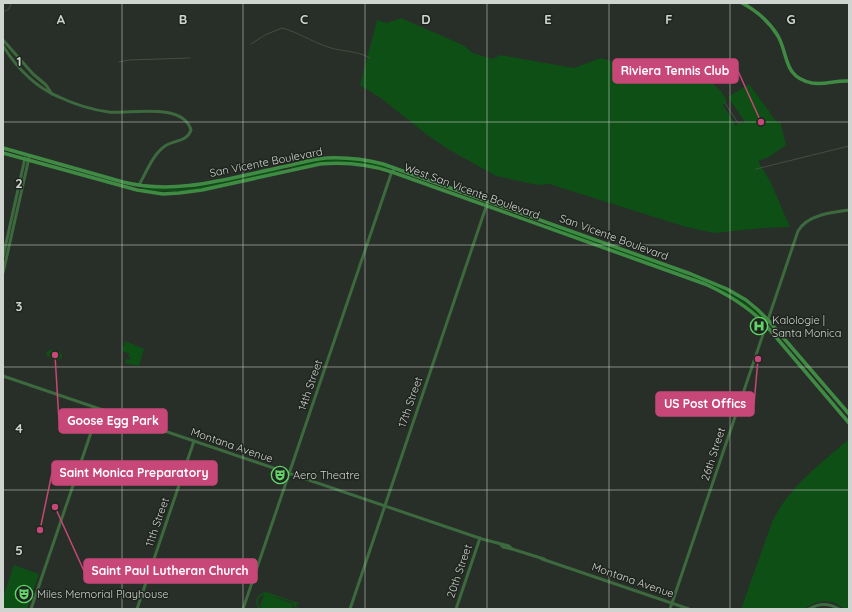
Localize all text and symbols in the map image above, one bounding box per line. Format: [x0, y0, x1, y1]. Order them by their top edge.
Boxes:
text: A [57, 11, 66, 27]
text: B [179, 11, 187, 27]
text: C [300, 11, 308, 27]
text: D [421, 11, 431, 27]
text: E [544, 11, 552, 27]
text: F [665, 11, 673, 27]
text: G [786, 11, 796, 27]
text: 1 [16, 53, 22, 69]
callout: Riviera Tennis Club [613, 59, 738, 83]
text: Riviera Tennis Club [621, 63, 730, 78]
street label: San Vicente Boulevard [208, 144, 324, 180]
street label: West San Vicente Boulevard [402, 160, 542, 222]
text: 2 [15, 175, 23, 191]
street label: San Vicente Boulevard [558, 211, 670, 263]
text: 3 [16, 298, 23, 314]
place label: Kalologie | Santa Monica [772, 313, 841, 340]
hospital icon: Kalologie | Santa Monica [749, 316, 769, 336]
street label: 14th Street [295, 358, 325, 412]
street label: 17th Street [395, 375, 425, 429]
callout: US Post Offics [656, 392, 754, 416]
text: US Post Offics [664, 396, 746, 411]
callout: Goose Egg Park [59, 409, 167, 433]
text: Goose Egg Park [67, 413, 159, 428]
text: 4 [15, 420, 23, 436]
street label: Montana Avenue [189, 424, 275, 466]
street label: 26th Street [698, 425, 728, 482]
callout: Saint Monica Preparatory [52, 461, 217, 485]
text: Saint Monica Preparatory [60, 465, 208, 480]
theatre icon: Aero Theatre [270, 465, 290, 485]
place label: Aero Theatre [293, 468, 360, 482]
street label: 11th Street [142, 495, 172, 548]
text: 5 [15, 542, 23, 558]
street label: 20th Street [443, 542, 475, 600]
callout: Saint Paul Lutheran Church [84, 559, 257, 583]
street label: Montana Avenue [590, 559, 676, 601]
text: Saint Paul Lutheran Church [92, 563, 248, 578]
theatre icon: Miles Memorial Playhouse [14, 584, 34, 604]
place label: Miles Memorial Playhouse [37, 587, 169, 601]

